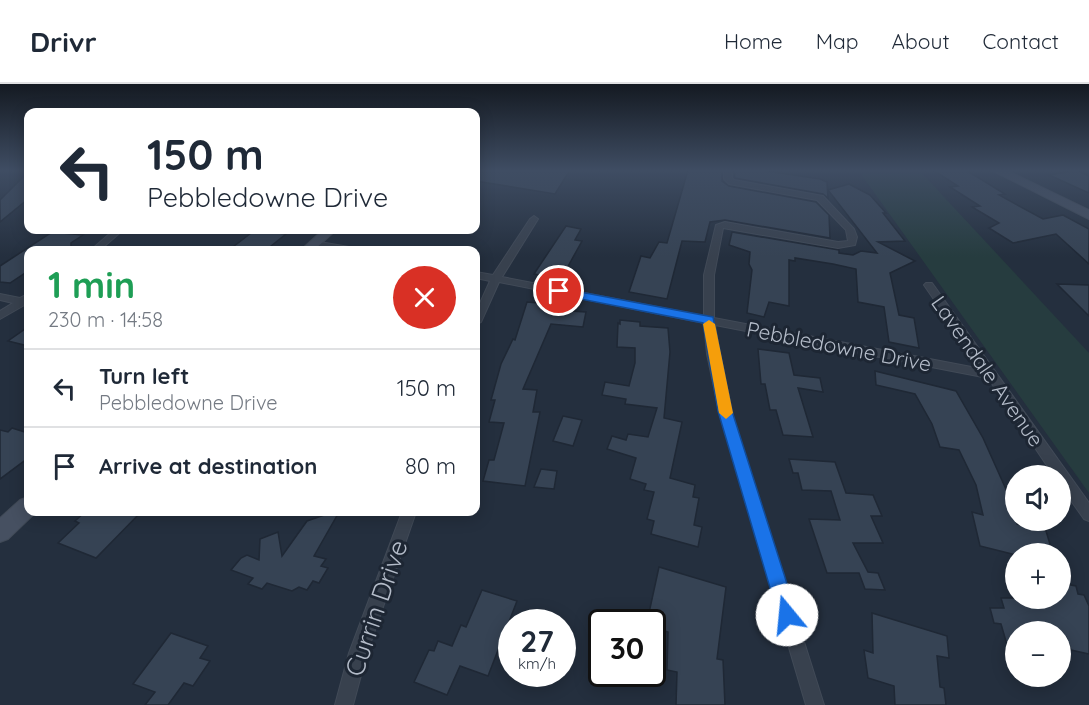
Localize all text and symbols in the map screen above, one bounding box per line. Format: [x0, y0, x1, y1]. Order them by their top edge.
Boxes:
text: Drivr [30, 24, 97, 59]
text: Home [724, 28, 783, 54]
text: Map [816, 28, 859, 54]
text: About [892, 28, 950, 54]
text: Contact [983, 28, 1059, 54]
text: 150 m [147, 128, 264, 181]
icon: left [48, 132, 126, 210]
text: Pebbledowne Drive [147, 180, 388, 214]
text: 1 min [48, 262, 135, 307]
pin [533, 265, 584, 316]
button: close [393, 266, 456, 329]
icon: arrive [542, 274, 575, 307]
street label: Lavendale Avenue [926, 291, 1050, 451]
text: 230 m · 14:58 [48, 307, 163, 332]
street label: Pebbledowne Drive [744, 315, 934, 377]
text: Turn left [99, 362, 189, 390]
icon: left [48, 372, 81, 405]
text: 150 m [397, 374, 456, 402]
text: Pebbledowne Drive [99, 390, 278, 415]
icon: arrive [48, 450, 81, 483]
text: Arrive at destination [99, 452, 317, 480]
text: 80 m [405, 452, 456, 480]
map controls [1005, 465, 1071, 687]
button: sound [1005, 465, 1071, 531]
street label: Currin Drive [337, 535, 415, 681]
button: + [1005, 543, 1071, 609]
position arrow [755, 583, 819, 647]
speed limit sign: 30 [588, 609, 666, 687]
button: − [1005, 621, 1071, 687]
text: 27 [520, 622, 554, 660]
text: km/h [518, 654, 556, 673]

